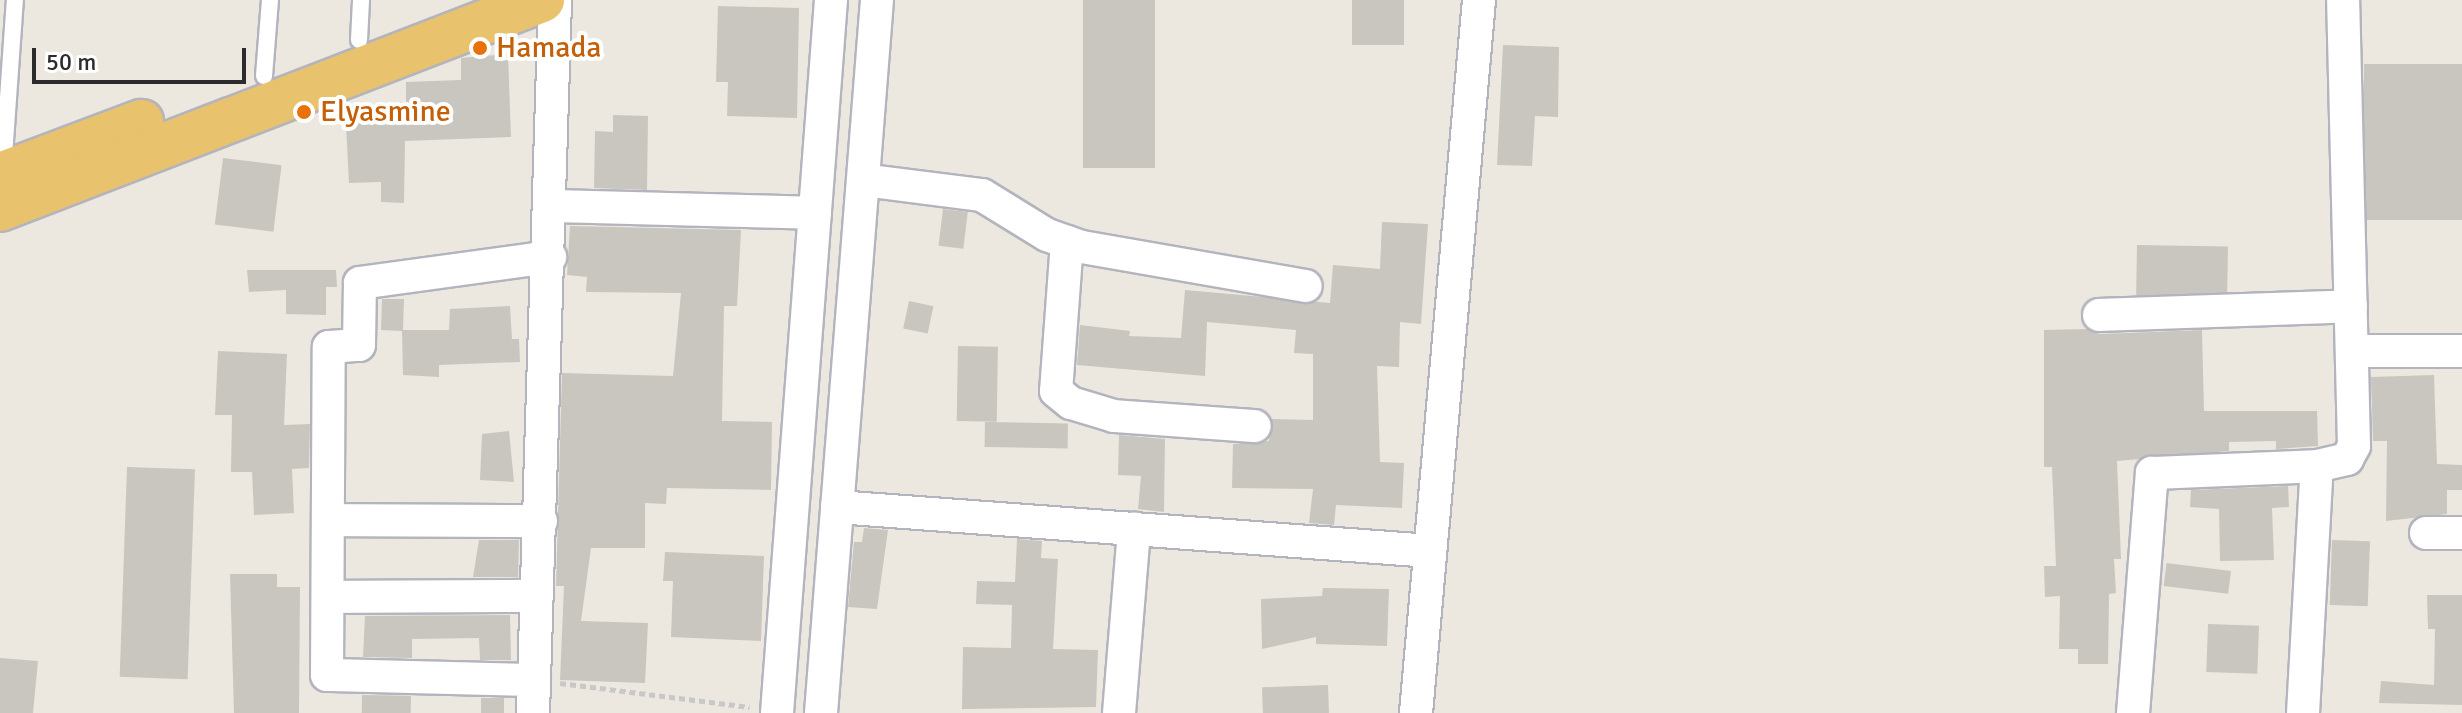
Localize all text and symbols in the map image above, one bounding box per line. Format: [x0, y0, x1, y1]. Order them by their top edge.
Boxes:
place label: Hamada [496, 30, 602, 66]
scale bar [36, 32, 250, 82]
marker: Hamada [471, 39, 489, 57]
text: 50 m [46, 47, 96, 77]
place label: Elyasmine [320, 94, 451, 130]
marker: Elyasmine [295, 103, 313, 121]

